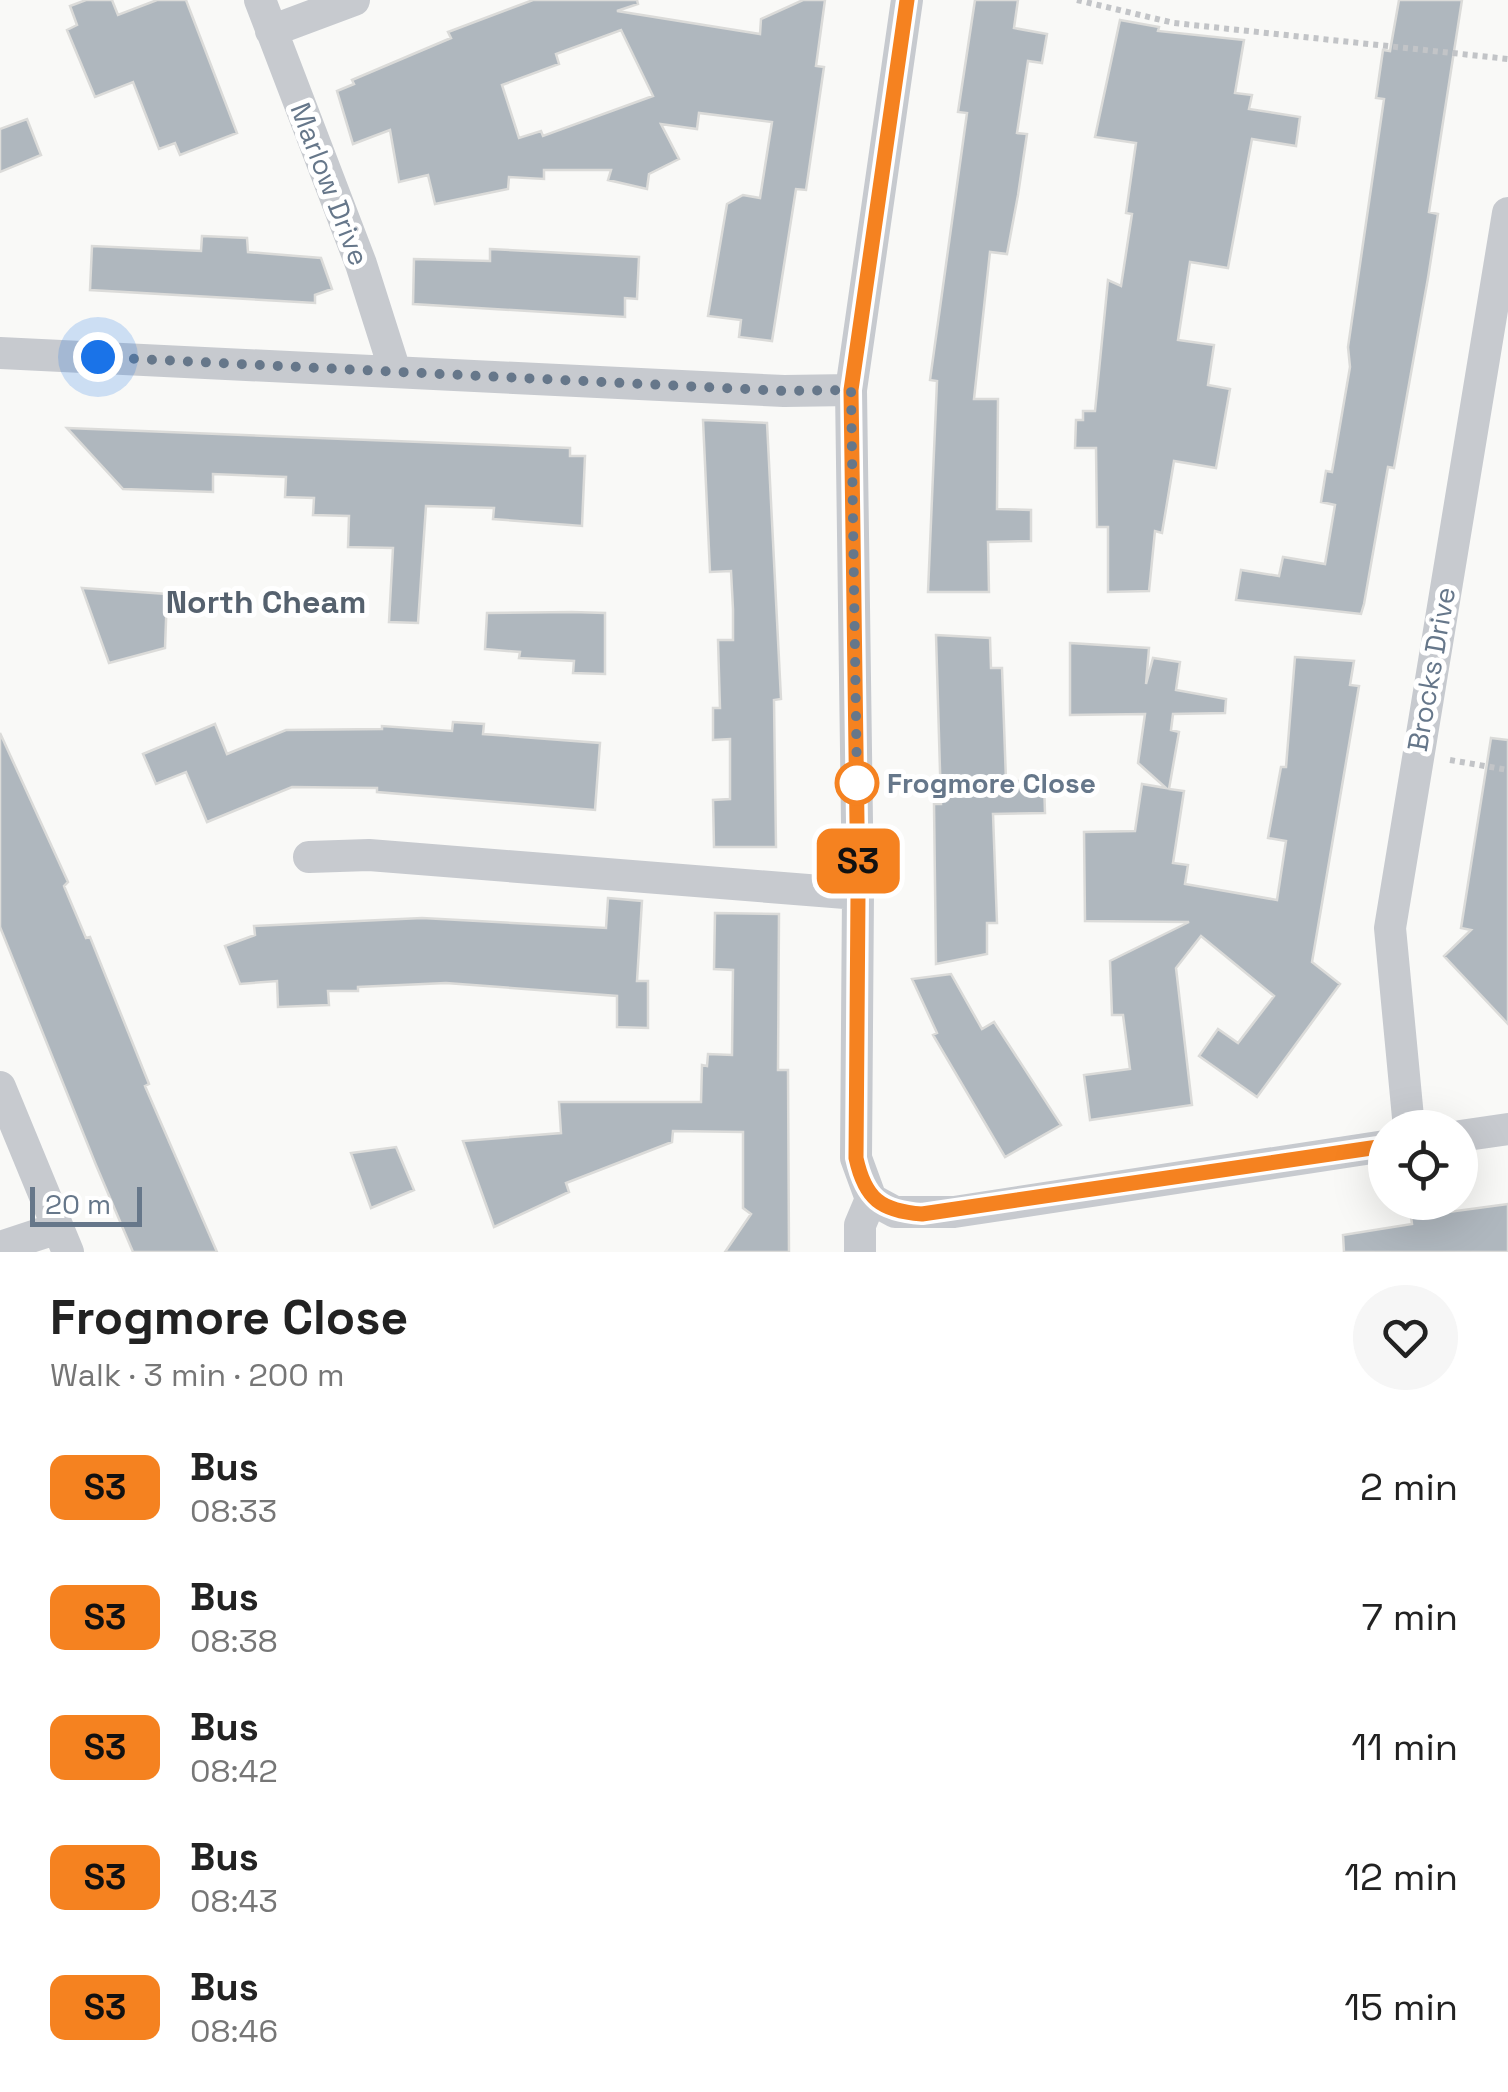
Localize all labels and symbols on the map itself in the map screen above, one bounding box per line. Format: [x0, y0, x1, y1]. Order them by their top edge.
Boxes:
street label: Marlow Drive [282, 98, 378, 270]
your location [73, 332, 123, 382]
district label: North Cheam [166, 582, 366, 622]
street label: Brocks Drive [1399, 584, 1463, 754]
marker: Frogmore Close [836, 762, 878, 804]
place label: Frogmore Close [887, 765, 1096, 801]
line badge: S3 [813, 828, 903, 894]
scale bar [30, 1182, 142, 1226]

